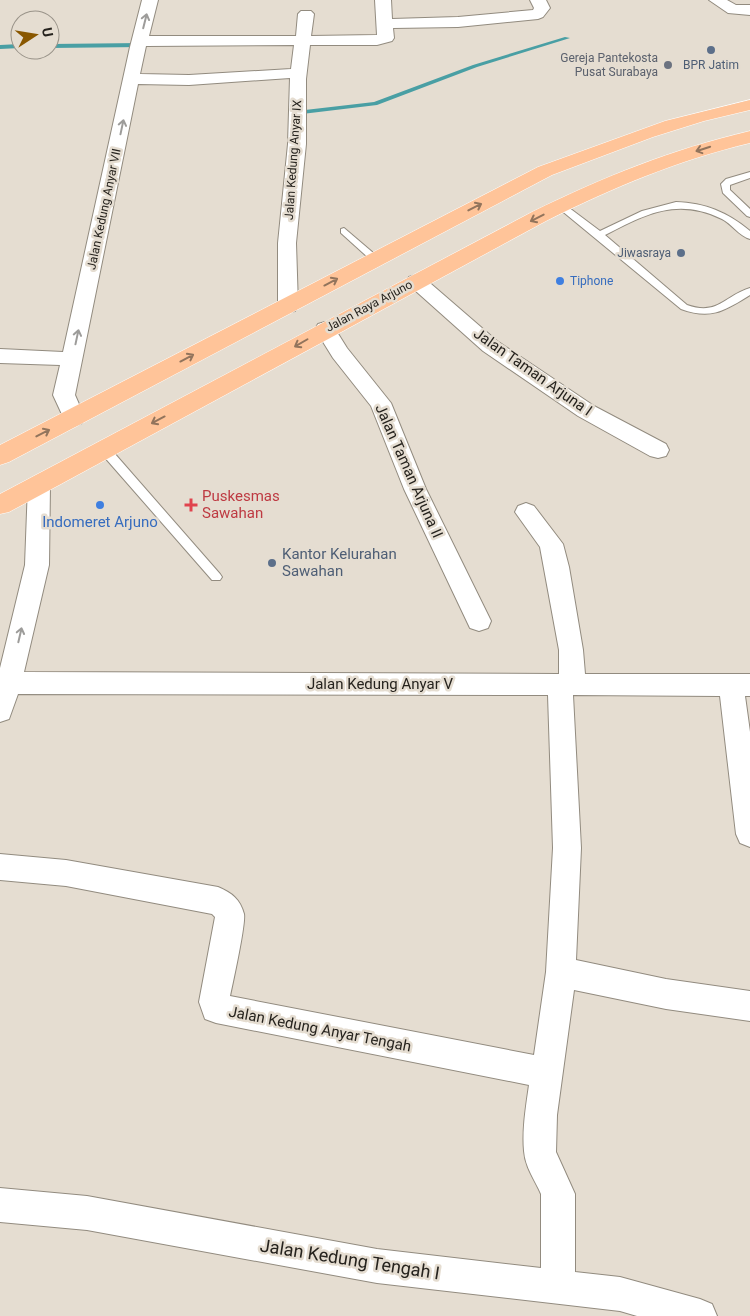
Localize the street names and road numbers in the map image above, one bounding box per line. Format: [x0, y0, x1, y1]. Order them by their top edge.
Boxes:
street label: Jalan Kedung Anyar IX [282, 99, 304, 220]
street label: Jalan Kedung Anyar VII [84, 147, 124, 271]
street label: Jalan Raya Arjuno [323, 277, 415, 335]
street label: Jalan Taman Arjuna I [470, 324, 596, 420]
street label: Jalan Taman Arjuna II [371, 401, 447, 541]
street label: Jalan Kedung Anyar V [307, 675, 454, 693]
street label: Jalan Kedung Anyar Tengah [227, 1002, 413, 1056]
street label: Jalan Kedung Tengah I [259, 1234, 441, 1284]

